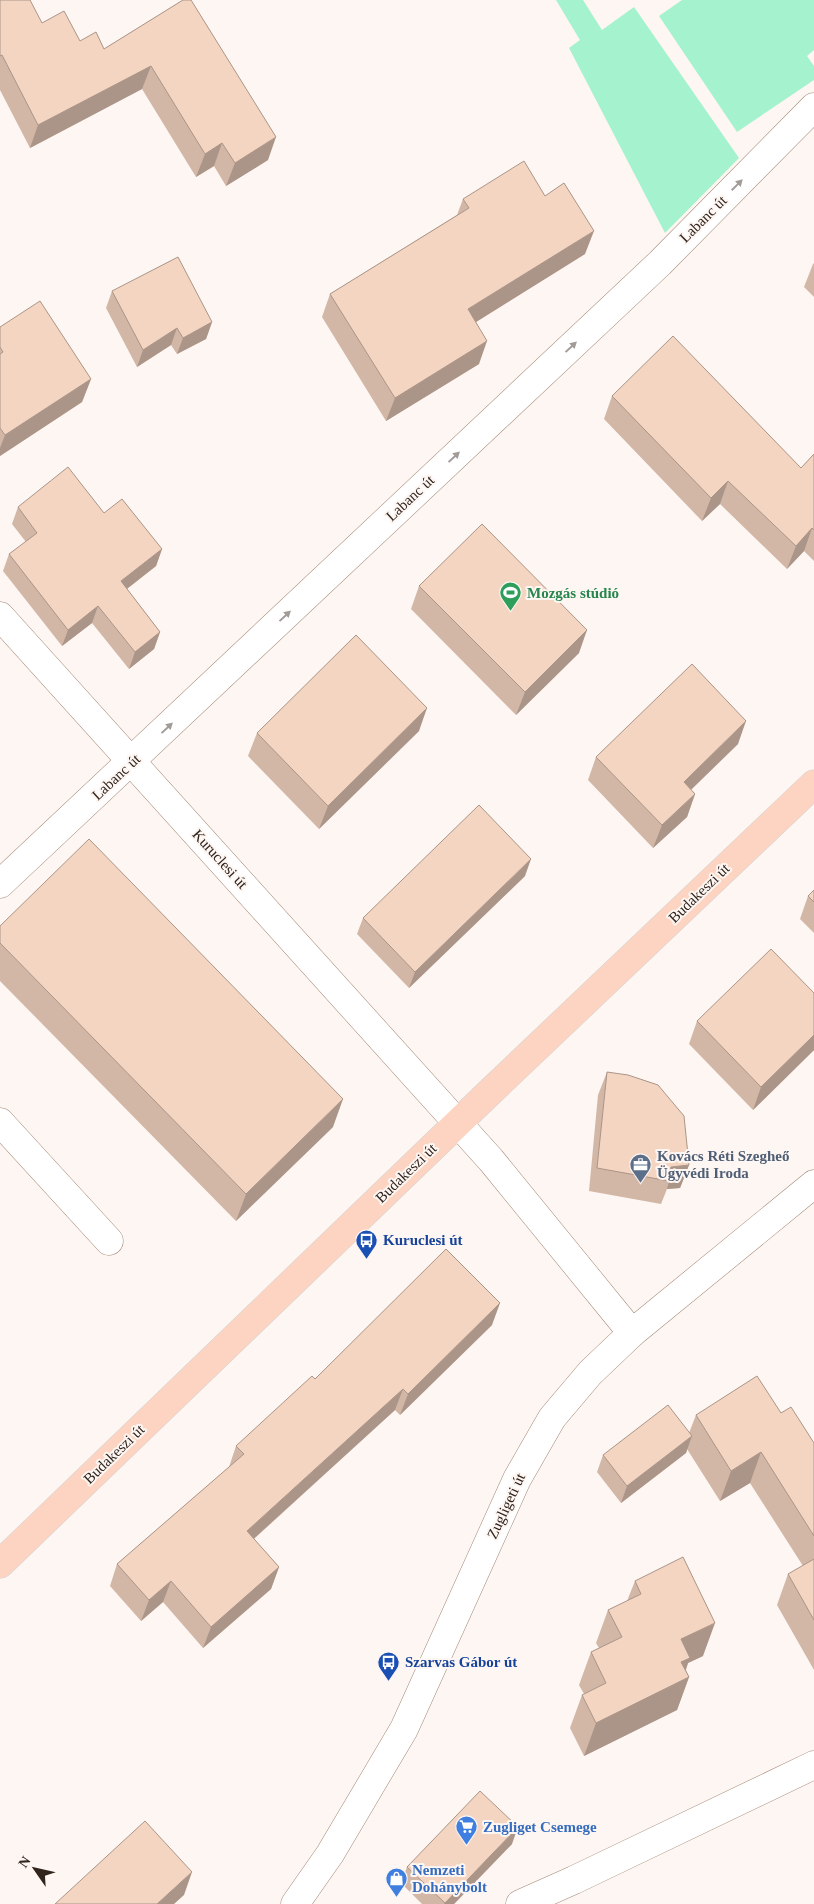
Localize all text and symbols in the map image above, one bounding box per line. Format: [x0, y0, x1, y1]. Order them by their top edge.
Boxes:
one-way arrow [731, 179, 743, 191]
street label: Labanc út [676, 192, 730, 246]
one-way arrow [565, 341, 577, 353]
one-way arrow [448, 451, 460, 463]
street label: Labanc út [383, 471, 438, 524]
sports icon: Mozgás stúdió [499, 581, 523, 612]
place label: Mozgás stúdió [527, 585, 619, 601]
one-way arrow [279, 610, 291, 622]
one-way arrow [161, 722, 173, 734]
street label: Labanc út [89, 750, 144, 803]
street label: Kuruclesi út [189, 826, 251, 892]
street label: Budakeszi út [665, 860, 733, 926]
street label: Budakeszi út [372, 1140, 440, 1206]
place label: Kovács Réti Szegheő Ügyvédi Iroda [657, 1148, 790, 1181]
office icon: Kovács Réti Szegheő Ügyvédi Iroda [629, 1153, 653, 1184]
bus stop icon: Kuruclesi út [355, 1228, 379, 1259]
place label: Kuruclesi út [383, 1232, 463, 1248]
street label: Budakeszi út [80, 1421, 148, 1487]
street label: Zugligeti út [484, 1470, 528, 1541]
bus stop icon: Szarvas Gábor út [377, 1650, 401, 1681]
place label: Szarvas Gábor út [405, 1654, 517, 1670]
supermarket icon: Zugliget Csemege [455, 1815, 479, 1846]
place label: Zugliget Csemege [483, 1819, 597, 1835]
north arrow [10, 1844, 60, 1894]
text: N [16, 1854, 34, 1870]
place label: Nemzeti Dohánybolt [412, 1862, 487, 1895]
shop icon: Nemzeti Dohánybolt [384, 1867, 408, 1898]

